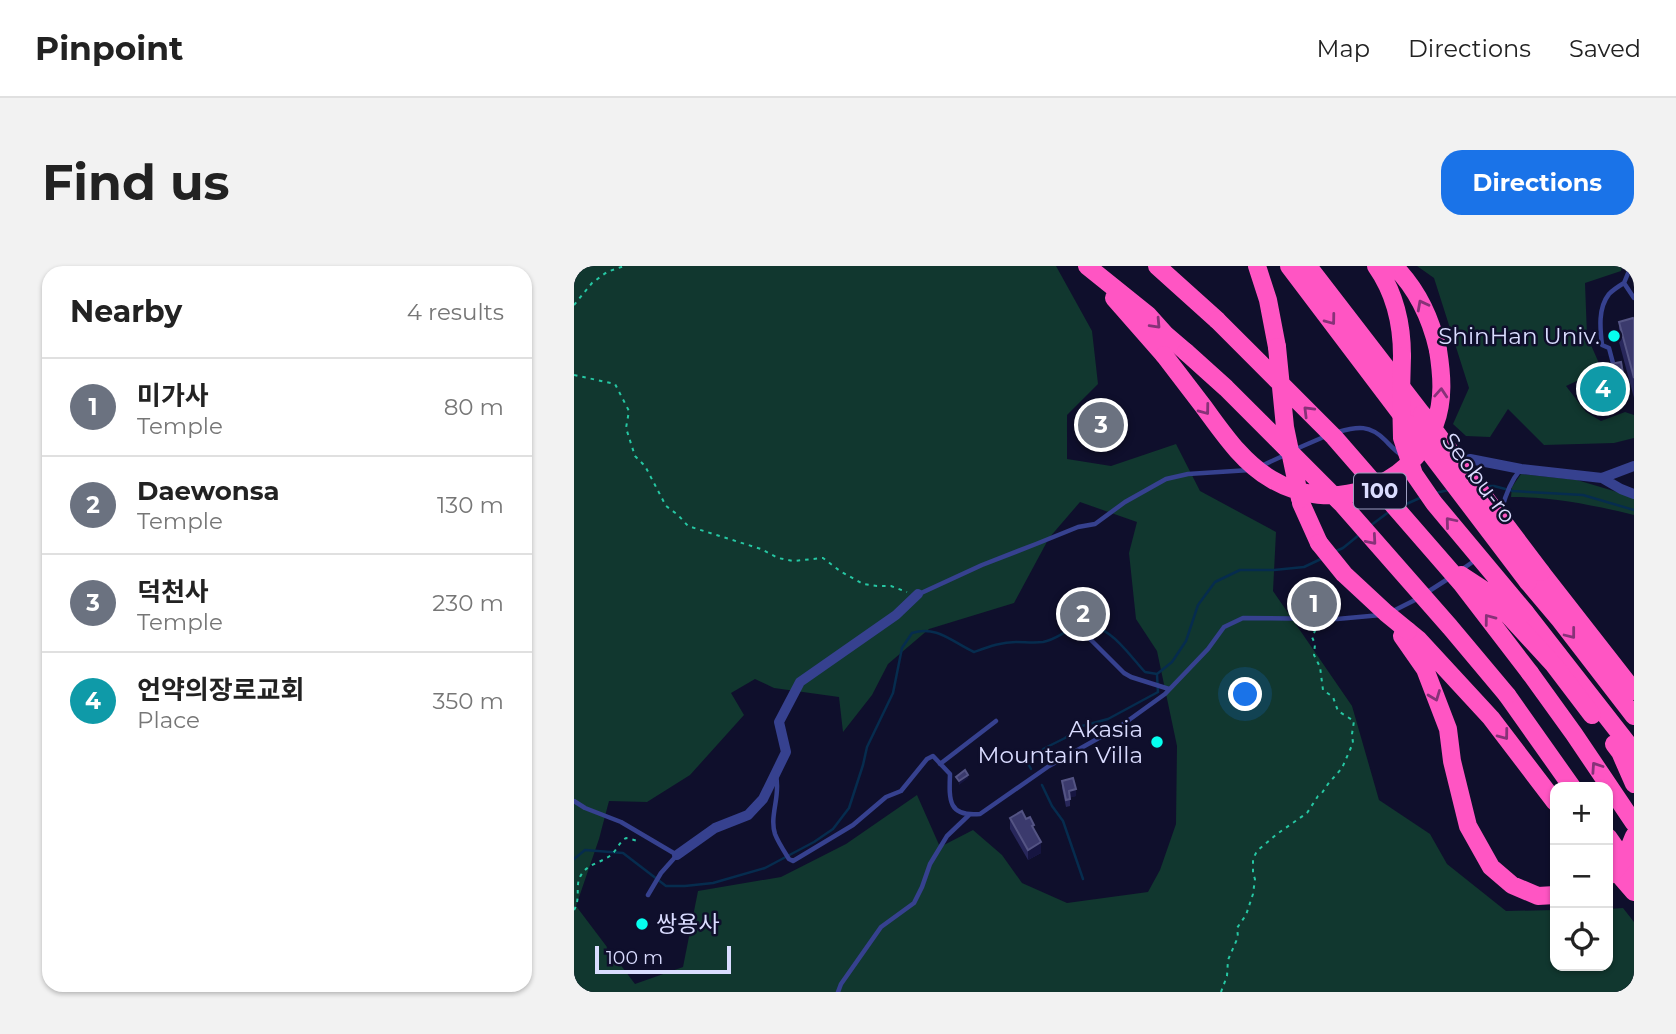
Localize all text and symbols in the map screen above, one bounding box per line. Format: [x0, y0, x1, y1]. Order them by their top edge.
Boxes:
text: Pinpoint [35, 28, 183, 68]
text: Map [1317, 34, 1370, 63]
text: Directions [1408, 34, 1531, 63]
text: Saved [1569, 34, 1641, 63]
button: Directions [1441, 150, 1634, 215]
text: Find us [42, 153, 230, 212]
text: Nearby [70, 293, 182, 330]
text: 4 results [407, 298, 504, 326]
one-way arrow [1416, 300, 1430, 313]
one-way arrow [1322, 312, 1335, 325]
one-way arrow [1148, 316, 1160, 329]
place label: ShinHan Univ. [1438, 322, 1600, 350]
marker: ShinHan Univ. [1606, 328, 1622, 344]
pin: 4 [1580, 363, 1626, 415]
text: 미가사 [137, 380, 209, 412]
one-way arrow [1433, 387, 1448, 398]
text: 1 [88, 393, 98, 421]
text: 80 m [444, 393, 504, 421]
pin: 3 [1078, 399, 1124, 451]
one-way arrow [1197, 402, 1210, 414]
one-way arrow [1303, 406, 1316, 419]
text: Temple [137, 412, 223, 440]
street label: Seobu-ro [1436, 427, 1522, 529]
road number: 100 [1354, 474, 1406, 509]
text: Daewonsa [137, 475, 280, 507]
text: 2 [86, 491, 100, 519]
text: 130 m [437, 491, 504, 519]
text: Temple [137, 507, 223, 535]
one-way arrow [1446, 517, 1458, 530]
one-way arrow [1364, 531, 1376, 544]
text: 덕천사 [137, 576, 209, 608]
pin: 1 [1291, 578, 1337, 630]
pin: 2 [1060, 588, 1106, 640]
text: 3 [86, 589, 100, 617]
text: 230 m [432, 589, 504, 617]
text: Temple [137, 608, 223, 636]
one-way arrow [1485, 614, 1497, 627]
one-way arrow [1562, 627, 1575, 639]
text: 언약의장로교회 [137, 674, 304, 706]
your location [1228, 677, 1262, 711]
text: 4 [85, 687, 101, 715]
text: 350 m [433, 687, 504, 715]
one-way arrow [1427, 689, 1441, 701]
text: Place [137, 706, 200, 734]
place label: Akasia Mountain Villa [978, 715, 1143, 769]
one-way arrow [1496, 727, 1508, 740]
marker: Akasia Mountain Villa [1149, 734, 1165, 750]
one-way arrow [1592, 762, 1604, 775]
map controls [1550, 782, 1613, 971]
button: + [1550, 782, 1613, 845]
button: − [1550, 845, 1613, 908]
button: locate [1550, 908, 1613, 971]
place label: 쌍용사 [656, 910, 719, 938]
marker: 쌍용사 [634, 916, 650, 932]
scale bar [595, 943, 732, 975]
text: 100 m [606, 946, 663, 969]

